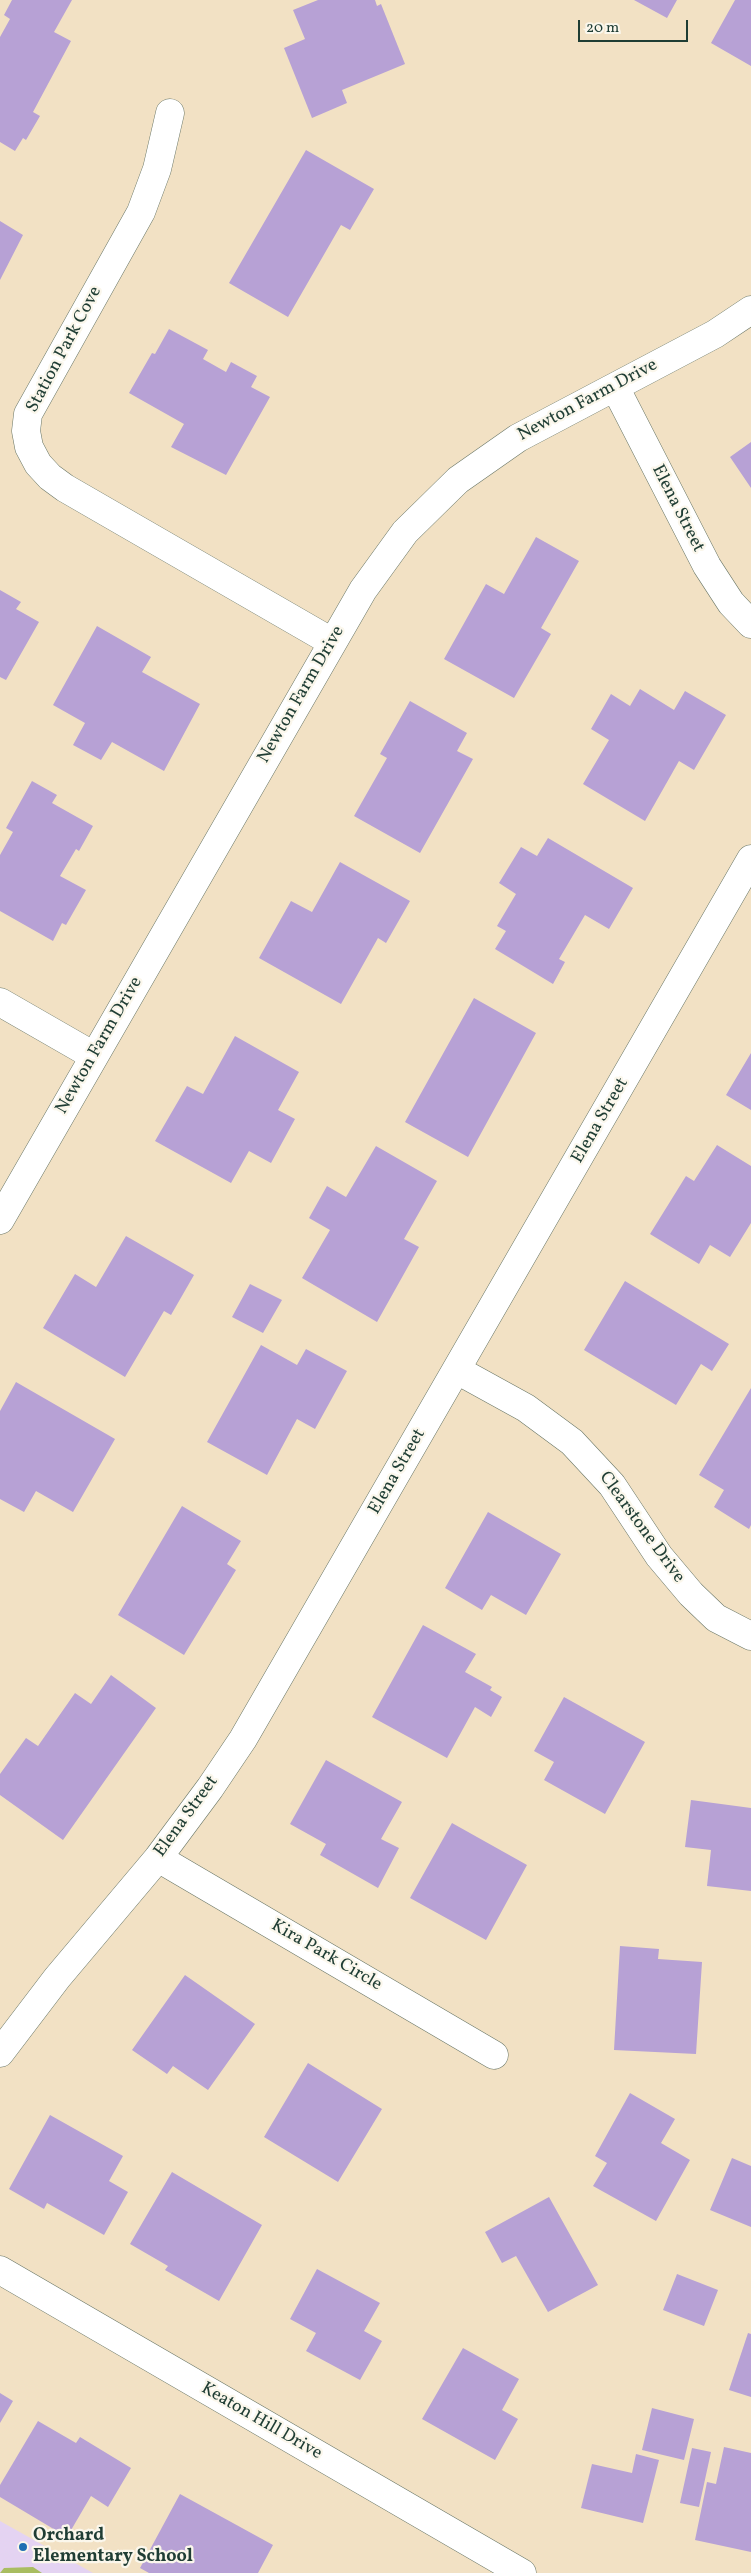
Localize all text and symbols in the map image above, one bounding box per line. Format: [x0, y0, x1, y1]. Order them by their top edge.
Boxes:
scale bar [581, 10, 691, 42]
text: 20 m [586, 18, 619, 39]
street label: Station Park Cove [23, 283, 107, 417]
street label: Newton Farm Drive [515, 355, 661, 447]
street label: Elena Street [646, 462, 708, 556]
street label: Newton Farm Drive [254, 623, 350, 767]
street label: Newton Farm Drive [52, 974, 148, 1118]
street label: Elena Street [568, 1074, 634, 1168]
street label: Elena Street [365, 1425, 431, 1519]
street label: Clearstone Drive [593, 1468, 689, 1588]
street label: Elena Street [150, 1772, 224, 1862]
street label: Kira Park Circle [267, 1916, 385, 1996]
street label: Keaton Hill Drive [197, 2379, 325, 2465]
place label: Orchard Elementary School [33, 2526, 193, 2568]
marker: Orchard Elementary School [17, 2541, 29, 2553]

